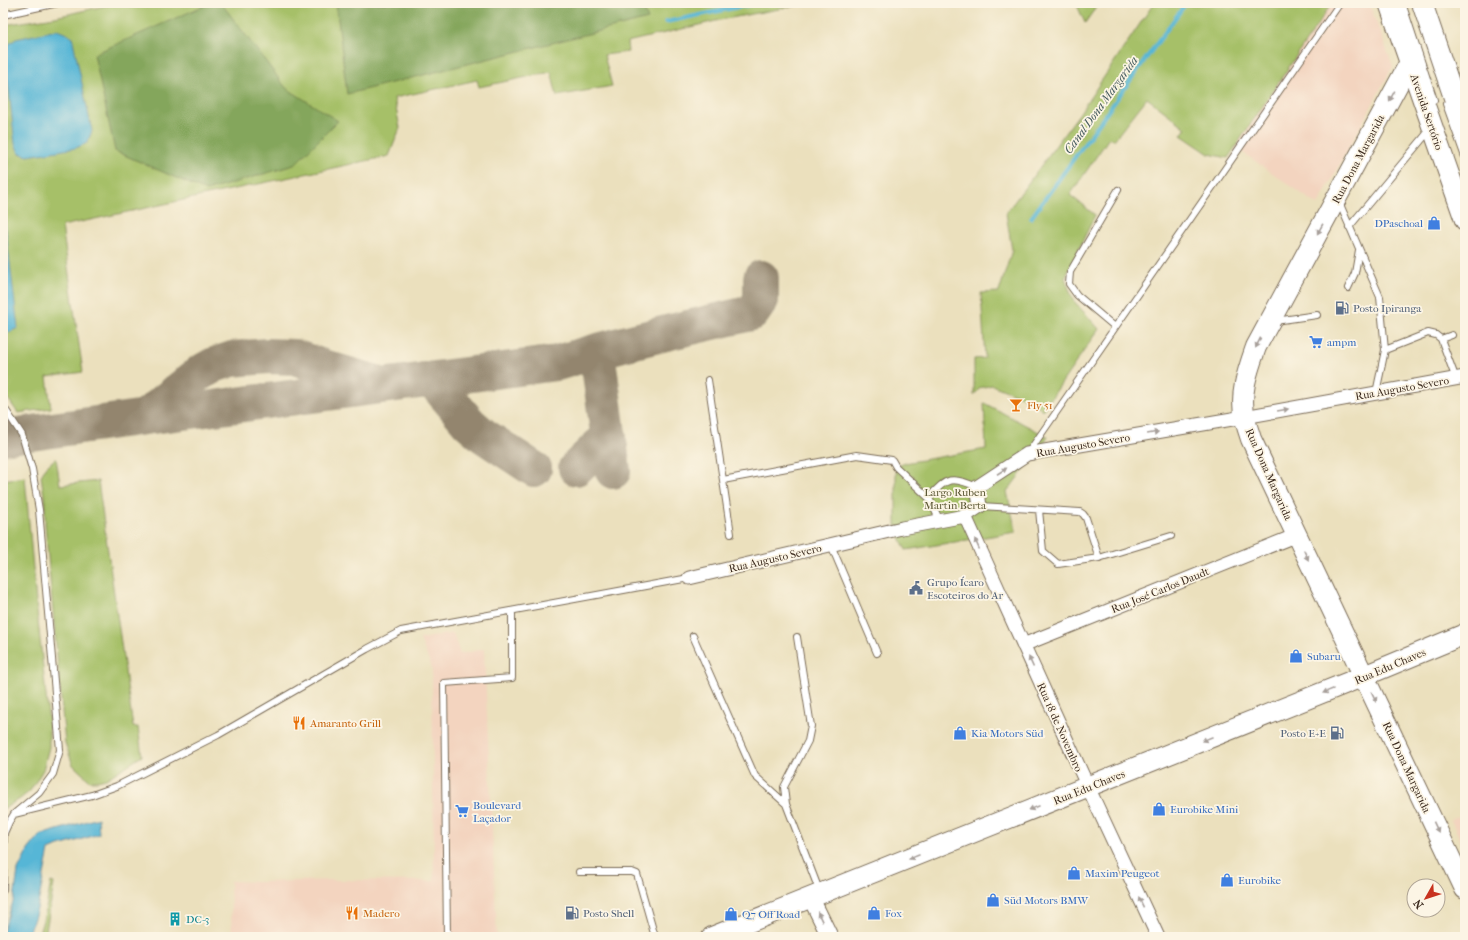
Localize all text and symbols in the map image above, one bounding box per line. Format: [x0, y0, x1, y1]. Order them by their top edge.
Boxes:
water label: Canal Dona Margarida [1061, 54, 1141, 156]
street label: Avenida Sertório [1407, 72, 1446, 152]
one-way arrow [1388, 90, 1395, 102]
street label: Rua Dona Margarida [1329, 112, 1388, 206]
shop icon: DPaschoal [1426, 215, 1442, 231]
place label: DPaschoal [1374, 217, 1423, 230]
one-way arrow [1317, 223, 1323, 235]
fuel station icon: Posto Ipiranga [1334, 300, 1350, 316]
place label: Posto Ipiranga [1353, 302, 1422, 315]
supermarket icon: ampm [1308, 334, 1324, 350]
place label: ampm [1327, 336, 1357, 349]
one-way arrow [1255, 338, 1262, 349]
street label: Rua Augusto Severo [1354, 374, 1450, 403]
bar icon: Fly 51 [1008, 397, 1024, 413]
place label: Fly 51 [1027, 399, 1053, 412]
one-way arrow [1277, 407, 1289, 413]
street label: Rua Dona Margarida [1242, 426, 1295, 523]
one-way arrow [1147, 429, 1159, 435]
street label: Rua Augusto Severo [1035, 431, 1131, 460]
one-way arrow [996, 467, 1008, 474]
park label: Largo Ruben Martin Berta [924, 486, 987, 512]
one-way arrow [974, 538, 980, 550]
street label: Rua Augusto Severo [727, 541, 823, 575]
one-way arrow [1303, 549, 1309, 560]
street label: Rua José Carlos Daudt [1109, 565, 1211, 616]
place label: Grupo Ícaro Escoteiros do Ar [927, 576, 1003, 602]
public building icon: Grupo Ícaro Escoteiros do Ar [908, 580, 924, 596]
street label: Rua Edu Chaves [1353, 646, 1428, 687]
shop icon: Subaru [1288, 648, 1304, 664]
place label: Subaru [1307, 650, 1341, 663]
one-way arrow [1028, 657, 1034, 668]
street label: Rua 18 de Novembro [1034, 681, 1085, 774]
one-way arrow [1322, 688, 1333, 694]
one-way arrow [1371, 692, 1377, 703]
restaurant icon: Amaranto Grill [291, 715, 307, 731]
place label: Amaranto Grill [309, 717, 381, 730]
street label: Rua Dona Margarida [1380, 720, 1434, 816]
shop icon: Kia Motors Süd [952, 725, 968, 741]
fuel station icon: Posto E+E [1329, 725, 1345, 741]
place label: Kia Motors Süd [971, 727, 1044, 740]
place label: Posto E+E [1280, 727, 1326, 740]
one-way arrow [1201, 737, 1213, 743]
street label: Rua Edu Chaves [1052, 767, 1127, 808]
place label: Boulevard Laçador [473, 799, 522, 825]
shop icon: Eurobike Mini [1151, 801, 1167, 817]
supermarket icon: Boulevard Laçador [454, 803, 470, 819]
place label: Eurobike Mini [1170, 803, 1239, 816]
one-way arrow [1028, 806, 1040, 812]
one-way arrow [1433, 822, 1439, 833]
one-way arrow [907, 854, 919, 860]
shop icon: Maxim Peugeot [1066, 865, 1082, 881]
place label: Maxim Peugeot [1085, 867, 1160, 880]
shop icon: Eurobike [1219, 872, 1235, 888]
place label: Eurobike [1238, 874, 1282, 887]
north arrow [1406, 878, 1446, 918]
shop icon: Süd Motors BMW [985, 892, 1001, 908]
place label: Süd Motors BMW [1004, 894, 1089, 907]
one-way arrow [1138, 896, 1144, 907]
text: N [1411, 896, 1426, 911]
restaurant icon: Madero [344, 905, 360, 921]
fuel station icon: Posto Shell [564, 905, 580, 921]
shop icon: Fox [866, 905, 882, 921]
shop icon: Q7 Off Road [723, 906, 739, 922]
place label: Madero [363, 907, 400, 920]
place label: Posto Shell [583, 907, 634, 920]
place label: Fox [885, 907, 902, 920]
place label: Q7 Off Road [742, 908, 801, 921]
building icon: DC-3 [167, 911, 183, 927]
one-way arrow [817, 912, 823, 923]
place label: DC-3 [186, 913, 209, 926]

